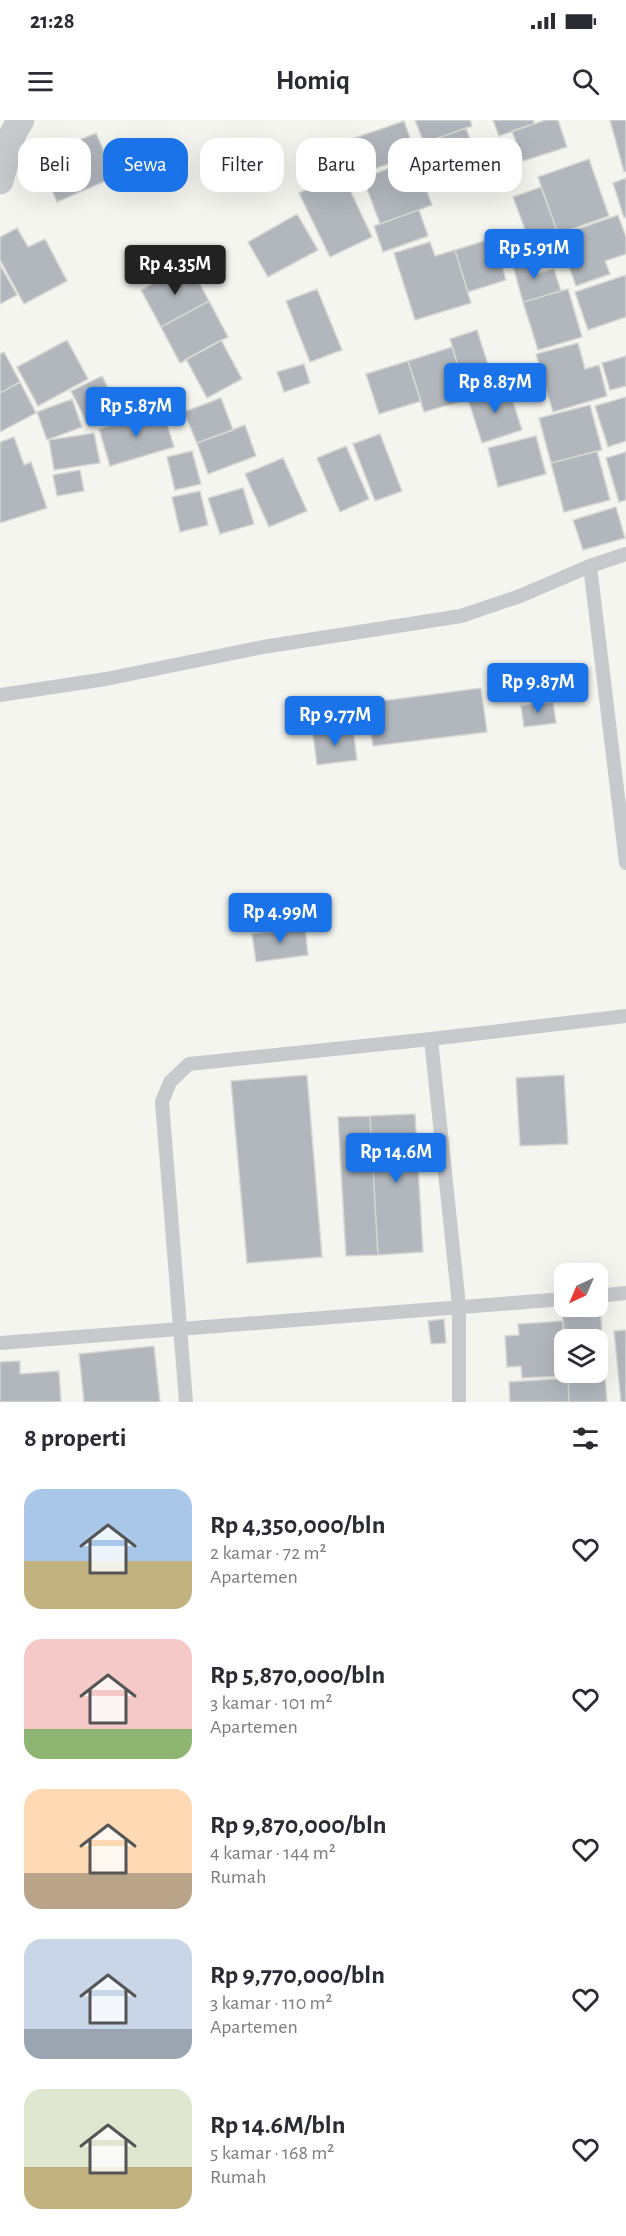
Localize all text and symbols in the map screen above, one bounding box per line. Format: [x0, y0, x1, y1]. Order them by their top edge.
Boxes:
text: 21:28 [30, 10, 75, 32]
icon: menu [24, 65, 57, 98]
icon: search [569, 65, 602, 98]
text: Homiq [276, 67, 350, 94]
chip: Beli [18, 138, 91, 192]
chip: Sewa [103, 138, 188, 192]
chip: Filter [200, 138, 284, 192]
chip: Baru [296, 138, 376, 192]
chip: Apartemen [388, 138, 522, 192]
pin: Rp 5.91M [472, 229, 596, 280]
text: Rp 5.91M [499, 238, 569, 258]
pin: Rp 4.35M [113, 245, 237, 296]
text: Rp 4.35M [139, 254, 211, 274]
pin: Rp 8.87M [433, 363, 557, 414]
text: Rp 8.87M [458, 372, 532, 392]
pin: Rp 5.87M [74, 387, 198, 438]
text: Rp 5.87M [100, 396, 172, 416]
pin: Rp 9.87M [476, 663, 600, 714]
text: Rp 9.87M [501, 672, 575, 692]
pin: Rp 9.77M [273, 696, 397, 747]
text: Rp 9.77M [299, 705, 371, 725]
pin: Rp 4.99M [218, 893, 342, 944]
text: Rp 4.99M [243, 902, 317, 922]
pin: Rp 14.6M [334, 1133, 458, 1184]
text: Rp 14.6M [360, 1142, 432, 1162]
north arrow [554, 1263, 608, 1317]
map controls [554, 1263, 608, 1383]
button: layers [554, 1329, 608, 1383]
icon: filters [569, 1422, 602, 1455]
text: 8 properti [24, 1425, 126, 1451]
text: Rp 4,350,000/bln [210, 1512, 385, 1538]
icon: home [72, 1513, 144, 1585]
icon: heart [569, 1533, 602, 1566]
text: 2 kamar · 72 m² [210, 1543, 327, 1563]
text: Apartemen [210, 1567, 298, 1587]
text: Rp 5,870,000/bln [210, 1662, 385, 1688]
icon: home [72, 1663, 144, 1735]
icon: heart [569, 1683, 602, 1716]
text: 3 kamar · 101 m² [210, 1693, 333, 1713]
text: Apartemen [210, 1717, 298, 1737]
text: Rp 9,870,000/bln [210, 1812, 387, 1838]
icon: home [72, 1813, 144, 1885]
icon: heart [569, 1833, 602, 1866]
text: 4 kamar · 144 m² [210, 1843, 336, 1863]
text: Rumah [210, 1867, 266, 1887]
text: Rp 9,770,000/bln [210, 1962, 385, 1988]
icon: home [72, 1963, 144, 2035]
icon: heart [569, 1983, 602, 2016]
text: 3 kamar · 110 m² [210, 1993, 333, 2013]
text: Apartemen [210, 2017, 298, 2037]
text: Rp 14.6M/bln [210, 2112, 345, 2138]
icon: home [72, 2113, 144, 2185]
icon: heart [569, 2133, 602, 2166]
text: 5 kamar · 168 m² [210, 2143, 334, 2163]
text: Rumah [210, 2167, 266, 2187]

